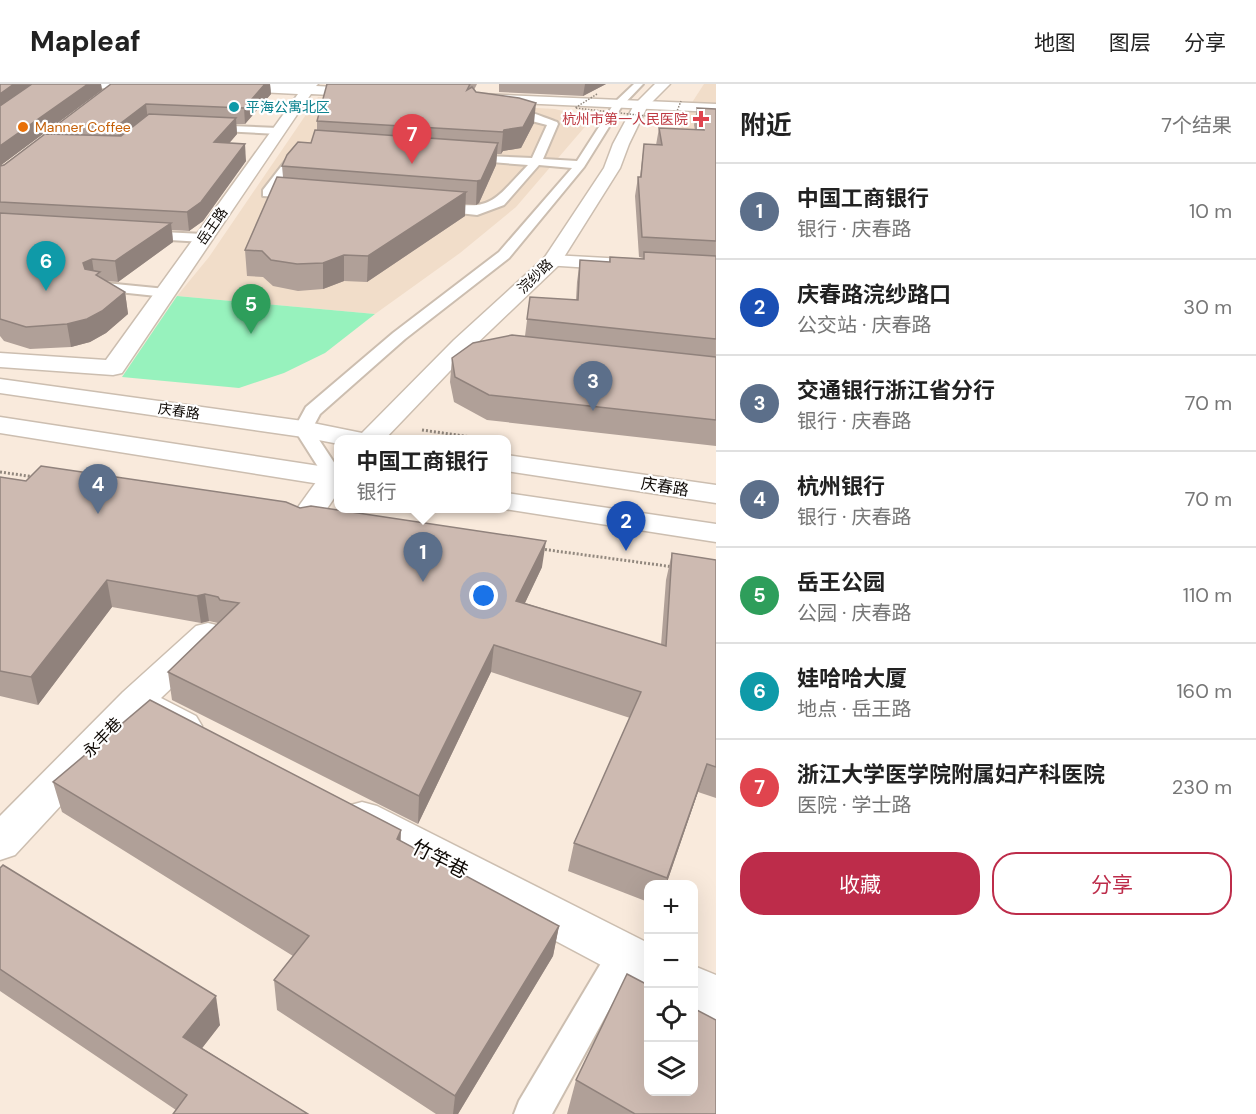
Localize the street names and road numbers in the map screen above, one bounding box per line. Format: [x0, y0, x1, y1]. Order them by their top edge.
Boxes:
street label: 岳王路 [193, 204, 231, 248]
street label: 浣纱路 [514, 255, 556, 297]
street label: 庆春路 [157, 399, 201, 423]
street label: 庆春路 [640, 472, 690, 501]
street label: 永丰巷 [78, 713, 127, 762]
street label: 竹竿巷 [407, 834, 473, 884]

